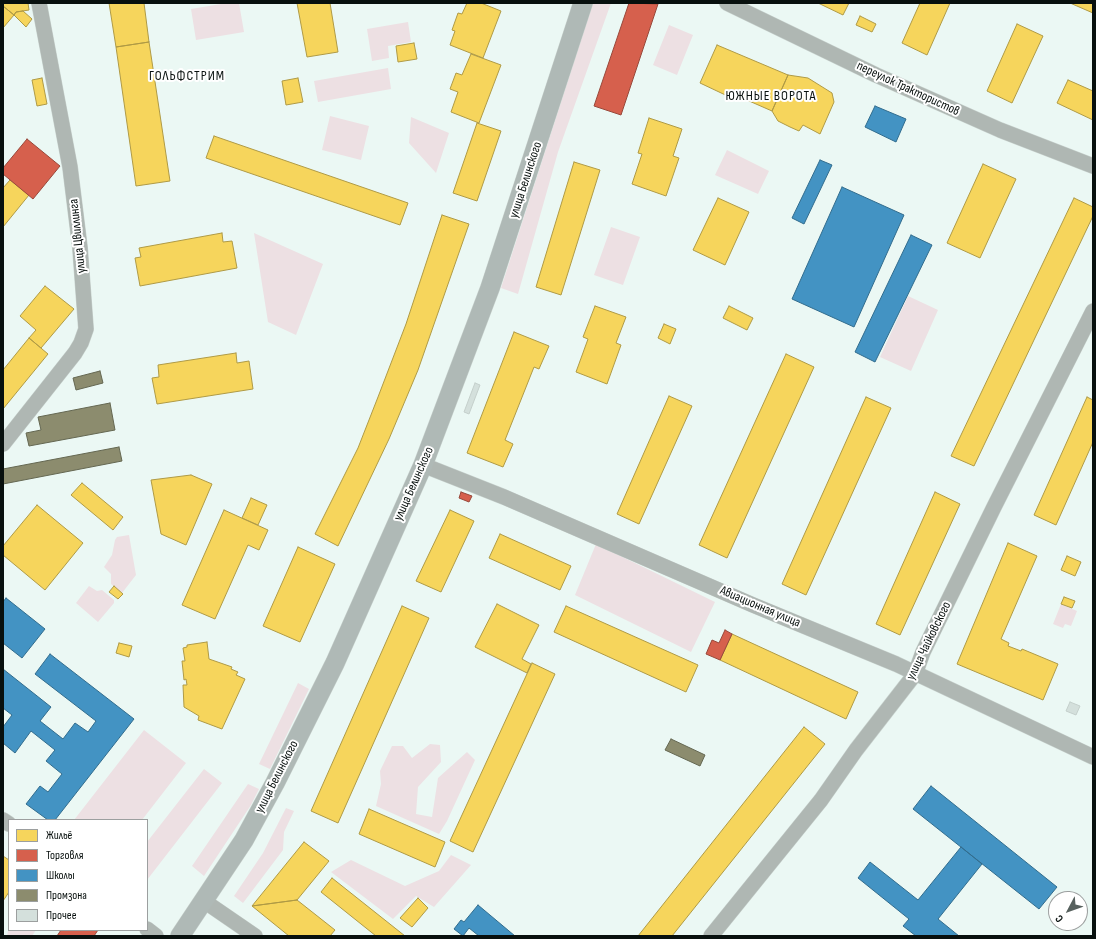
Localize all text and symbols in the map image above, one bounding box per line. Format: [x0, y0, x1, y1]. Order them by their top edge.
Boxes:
street label: переулок Трактористов [854, 58, 962, 120]
district label: ГОЛЬФСТРИМ [149, 68, 225, 84]
district label: ЮЖНЫЕ ВОРОТА [725, 88, 817, 104]
street label: улица Белинского [506, 140, 546, 220]
street label: улица Цвиллинга [66, 198, 90, 274]
street label: улица Белинского [391, 445, 437, 523]
street label: Авиационная улица [717, 583, 803, 631]
street label: улица Чайковского [903, 599, 955, 683]
street label: улица Белинского [252, 738, 302, 816]
legend [8, 819, 148, 931]
text: Жильё [46, 828, 72, 843]
text: Торговля [46, 848, 83, 863]
text: Школы [46, 868, 75, 883]
text: Промзона [46, 888, 87, 903]
north arrow [1048, 891, 1088, 931]
text: Прочее [46, 908, 77, 923]
text: С [1053, 912, 1066, 925]

